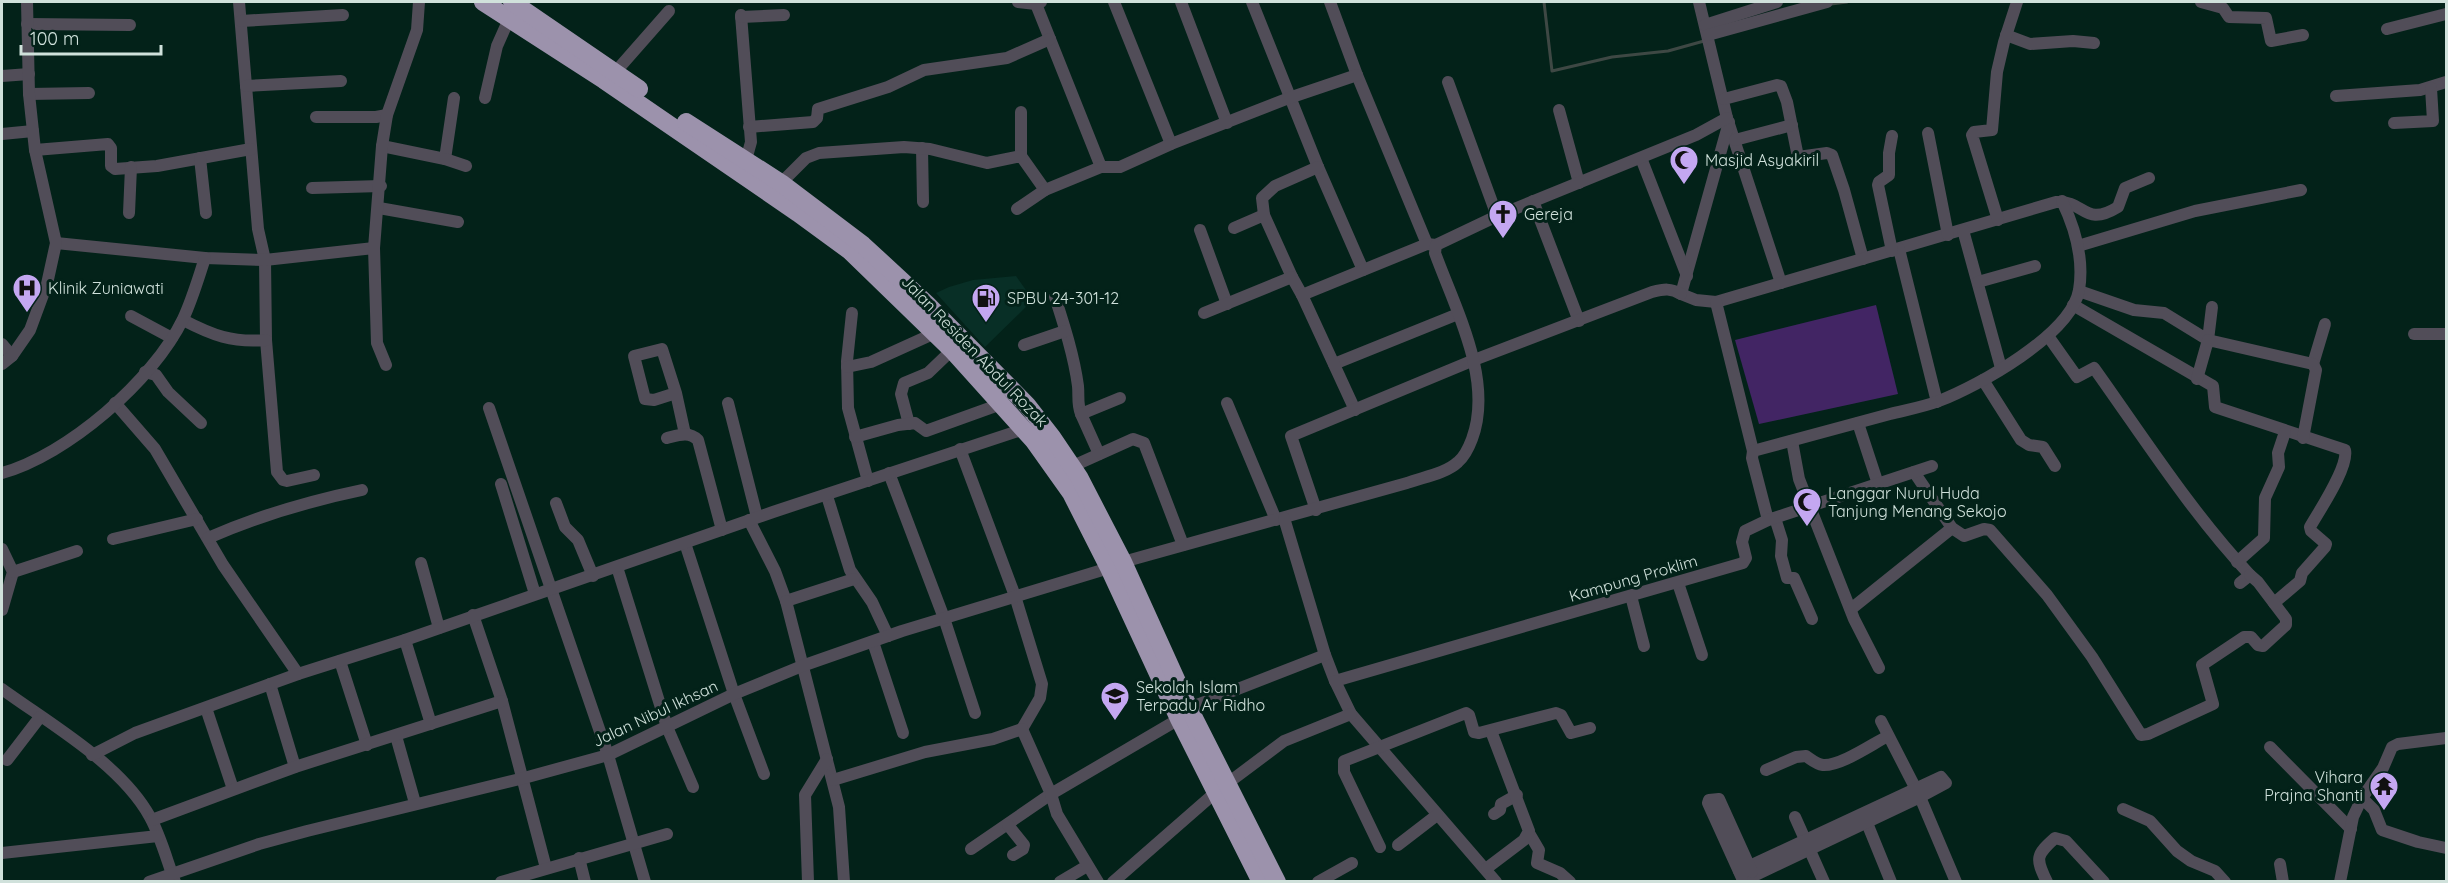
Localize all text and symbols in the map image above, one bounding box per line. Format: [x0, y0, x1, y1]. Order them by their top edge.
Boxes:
scale bar [21, 18, 160, 56]
text: 100 m [30, 27, 79, 50]
mosque icon: Masjid Asyakiril [1668, 144, 1700, 186]
place label: Masjid Asyakiril [1705, 150, 1819, 170]
church icon: Gereja [1487, 198, 1519, 240]
place label: Gereja [1524, 204, 1573, 224]
street label: Jalan Residen Abdul Rozak [898, 271, 1052, 431]
hospital icon: Klinik Zuniawati [11, 272, 43, 314]
place label: Klinik Zuniawati [48, 278, 164, 298]
fuel station icon: SPBU 24-301-12 [970, 282, 1002, 324]
place label: SPBU 24-301-12 [1007, 288, 1119, 308]
place label: Langgar Nurul Huda Tanjung Menang Sekojo [1828, 483, 2007, 521]
mosque icon: Langgar Nurul Huda Tanjung Menang Sekojo [1791, 486, 1823, 528]
street label: Kampung Proklim [1566, 550, 1700, 606]
street label: Jalan Nibul Ikhsan [589, 675, 721, 751]
place label: Sekolah Islam Terpadu Ar Ridho [1136, 677, 1265, 715]
school or university icon: Sekolah Islam Terpadu Ar Ridho [1099, 680, 1131, 722]
place label: Vihara Prajna Shanti [2264, 767, 2363, 805]
temple icon: Vihara Prajna Shanti [2368, 770, 2400, 812]

